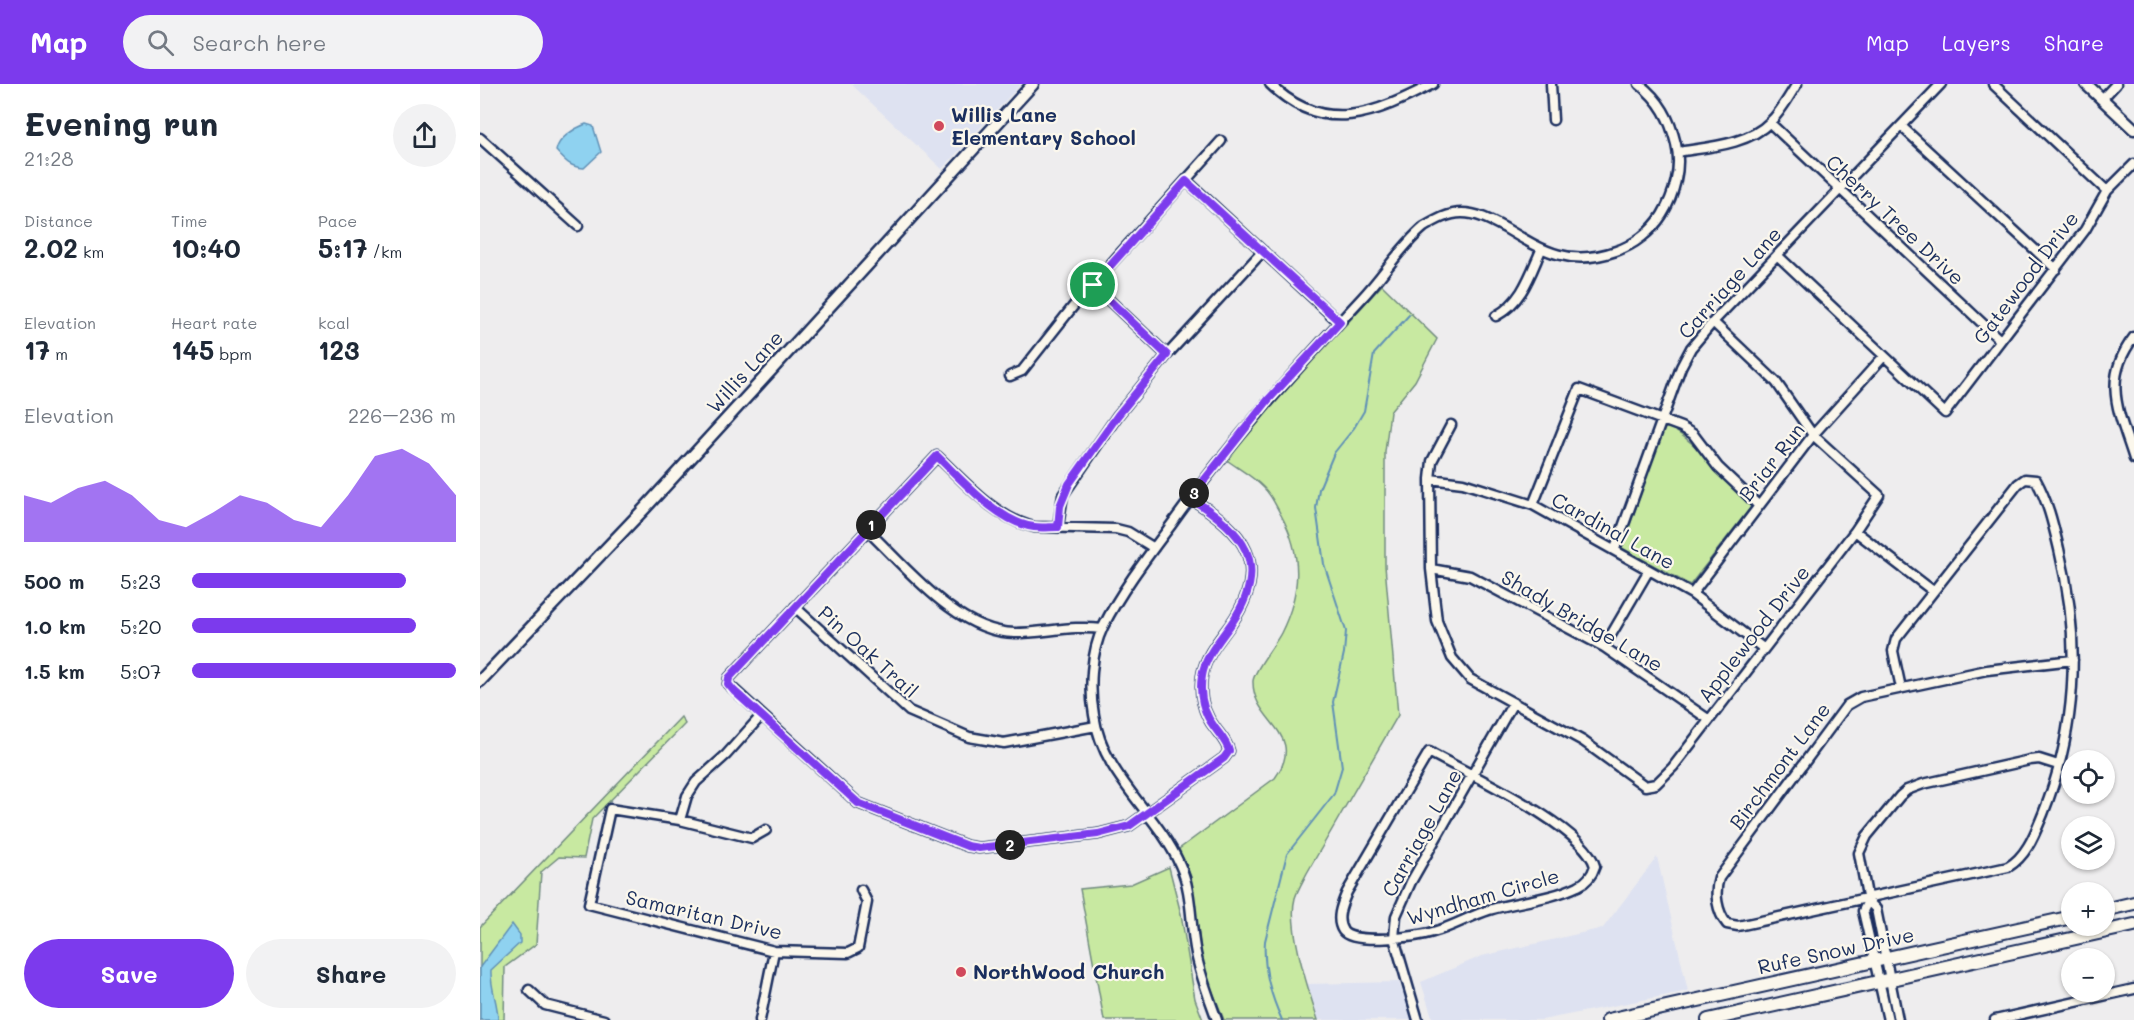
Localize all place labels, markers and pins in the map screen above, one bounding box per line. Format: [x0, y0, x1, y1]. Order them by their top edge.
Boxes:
place label: Willis Lane Elementary School [951, 101, 1136, 150]
marker: Willis Lane Elementary School [932, 119, 946, 133]
pin [1067, 259, 1118, 310]
pin: 3 [1179, 478, 1209, 508]
pin: 1 [856, 510, 886, 540]
pin: 2 [995, 830, 1025, 860]
place label: NorthWood Church [973, 958, 1164, 984]
marker: NorthWood Church [954, 965, 968, 979]

